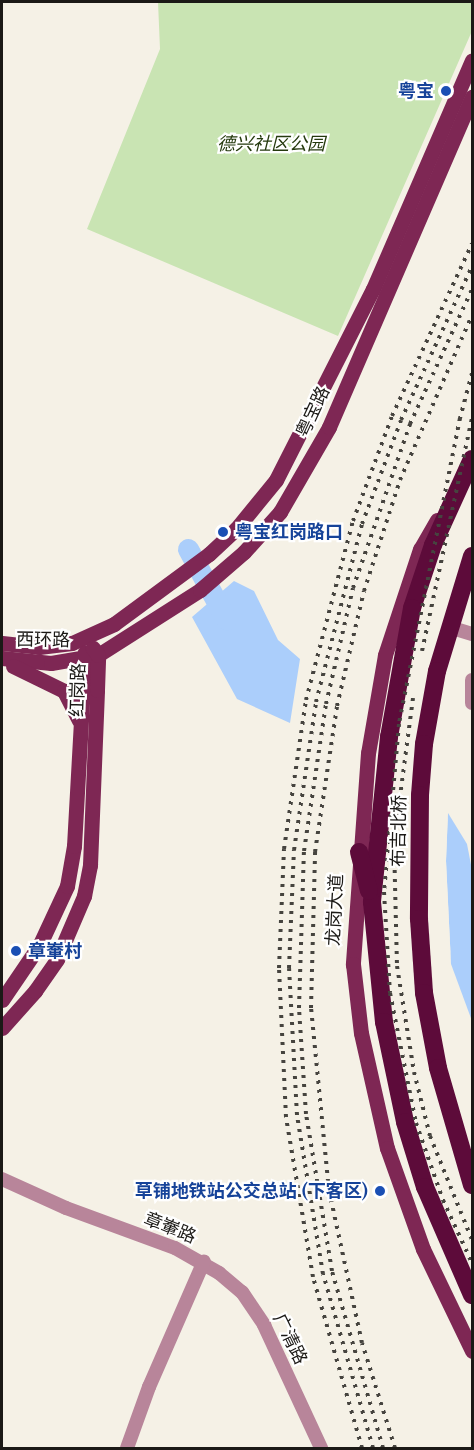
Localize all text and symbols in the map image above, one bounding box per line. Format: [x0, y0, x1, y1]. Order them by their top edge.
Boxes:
place label: 粤宝 [398, 80, 434, 102]
marker: 粤宝 [439, 84, 453, 98]
park label: 德兴社区公园 [217, 133, 325, 155]
street label: 粤宝路 [292, 383, 334, 441]
place label: 粤宝红岗路口 [235, 521, 343, 543]
marker: 粤宝红岗路口 [216, 525, 230, 539]
street label: 西环路 [16, 629, 70, 651]
street label: 红岗路 [66, 663, 90, 717]
street label: 布吉北桥 [388, 795, 410, 867]
street label: 龙岗大道 [322, 873, 348, 947]
place label: 章輋村 [28, 940, 82, 962]
marker: 章輋村 [9, 944, 23, 958]
place label: 草铺地铁站公交总站 (下客区) [135, 1180, 368, 1202]
marker: 草铺地铁站公交总站 (下客区) [373, 1184, 387, 1198]
street label: 章輋路 [141, 1208, 199, 1248]
street label: 广清路 [268, 1310, 312, 1368]

